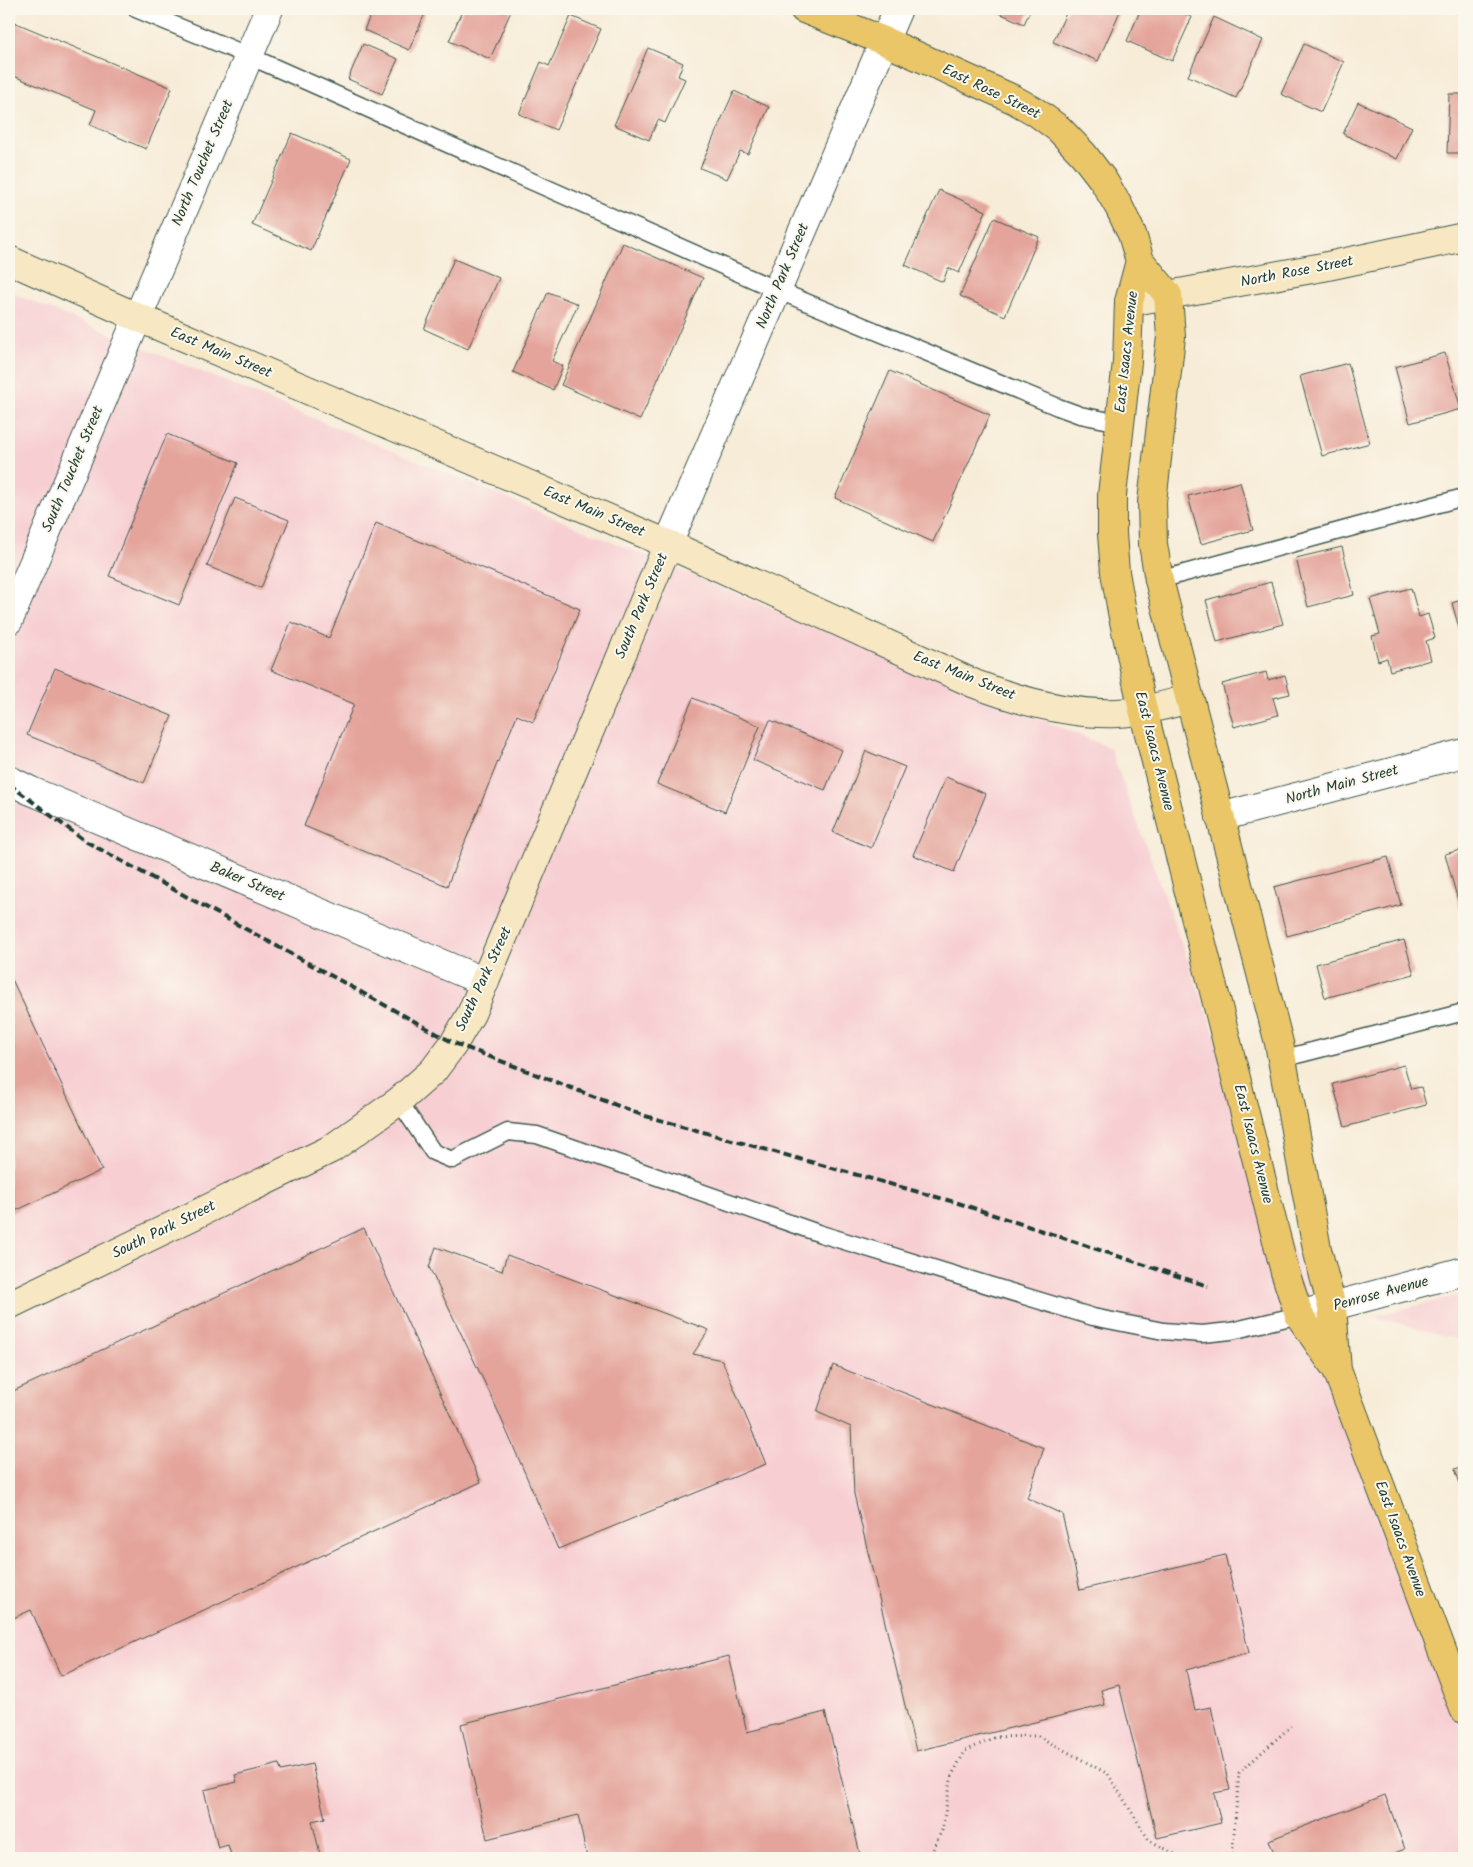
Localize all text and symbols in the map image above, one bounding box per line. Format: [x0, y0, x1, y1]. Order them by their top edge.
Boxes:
street label: East Rose Street [938, 58, 1044, 126]
street label: North Touchet Street [166, 96, 241, 230]
street label: North Park Street [750, 219, 816, 333]
street label: North Rose Street [1238, 249, 1356, 295]
street label: East Isaacs Avenue [1109, 290, 1145, 414]
street label: East Main Street [166, 321, 276, 385]
street label: South Touchet Street [36, 402, 111, 536]
street label: East Main Street [539, 480, 649, 544]
street label: South Park Street [609, 549, 675, 663]
street label: East Main Street [909, 645, 1019, 708]
street label: East Isaacs Avenue [1128, 689, 1181, 814]
street label: North Main Street [1283, 758, 1401, 812]
street label: Baker Street [206, 855, 288, 909]
street label: South Park Street [449, 923, 519, 1035]
street label: East Isaacs Avenue [1227, 1082, 1280, 1207]
street label: South Park Street [108, 1194, 220, 1266]
street label: Penrose Avenue [1331, 1270, 1432, 1318]
street label: East Isaacs Avenue [1368, 1477, 1432, 1601]

